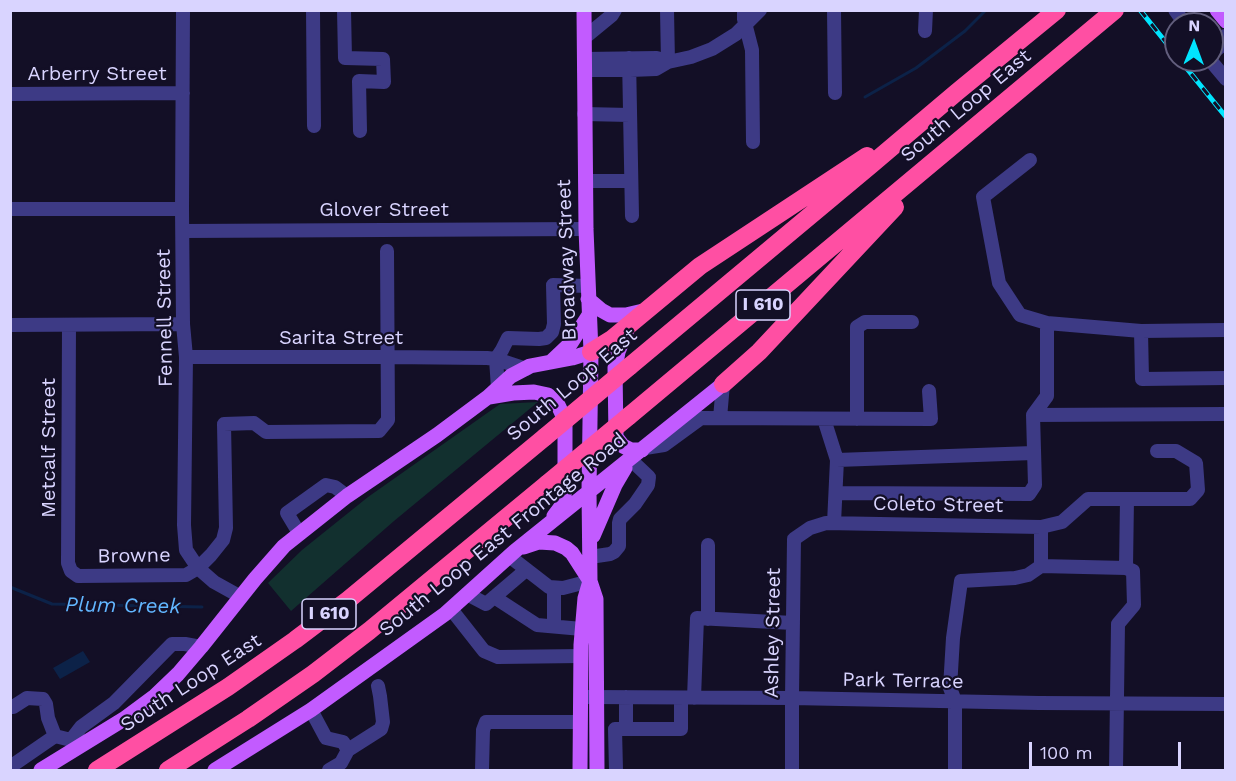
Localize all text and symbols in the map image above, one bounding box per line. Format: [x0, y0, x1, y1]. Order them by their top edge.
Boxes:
north arrow [1164, 12, 1224, 72]
text: N [1188, 16, 1200, 35]
street label: South Loop East [896, 44, 1036, 168]
street label: Arberry Street [27, 62, 167, 86]
street label: Broadway Street [552, 179, 582, 341]
street label: Glover Street [319, 198, 449, 222]
street label: Fennell Street [152, 249, 178, 387]
road number: I 610 [736, 290, 790, 320]
street label: South Loop East [502, 323, 642, 447]
street label: Sarita Street [279, 326, 403, 350]
street label: Metcalf Street [37, 378, 61, 518]
street label: South Loop East Frontage Road [375, 428, 631, 642]
street label: Coleto Street [873, 492, 1003, 518]
street label: Browne [97, 543, 171, 569]
street label: Ashley Street [760, 568, 786, 698]
water label: Plum Creek [65, 592, 181, 620]
road number: I 610 [302, 599, 356, 629]
street label: South Loop East [116, 629, 266, 737]
street label: Park Terrace [842, 668, 964, 694]
scale bar [1032, 730, 1184, 768]
text: 100 m [1040, 742, 1093, 763]

